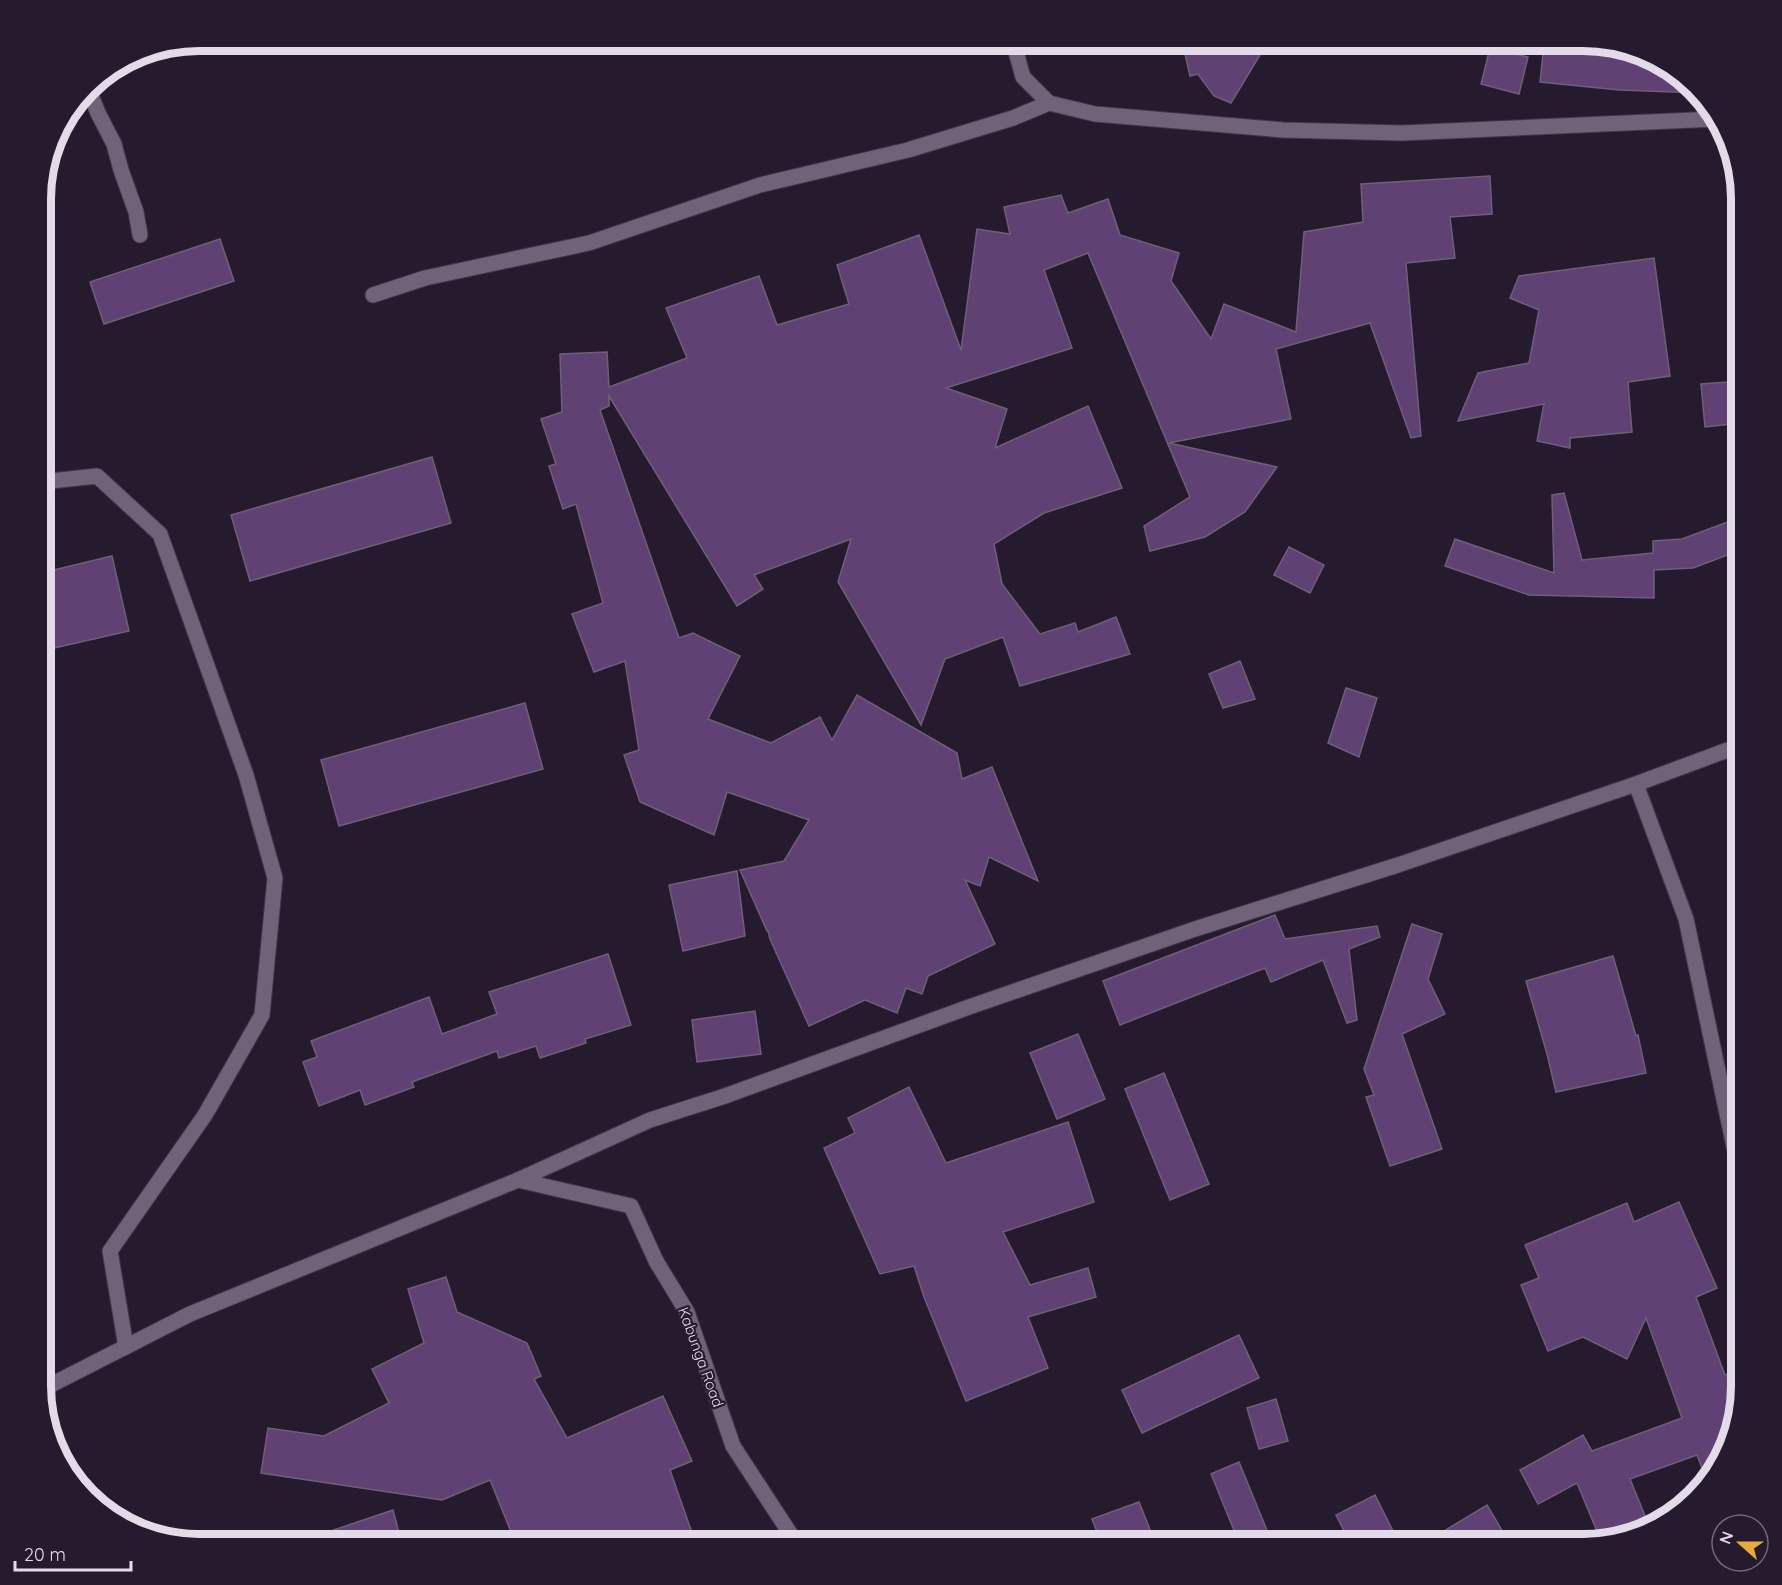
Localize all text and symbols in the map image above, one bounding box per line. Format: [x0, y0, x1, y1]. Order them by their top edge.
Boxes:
street label: Kabunga Road [674, 1304, 728, 1410]
north arrow [1710, 1513, 1770, 1573]
text: N [1715, 1529, 1737, 1547]
scale bar [15, 1534, 130, 1572]
text: 20 m [24, 1543, 66, 1566]

